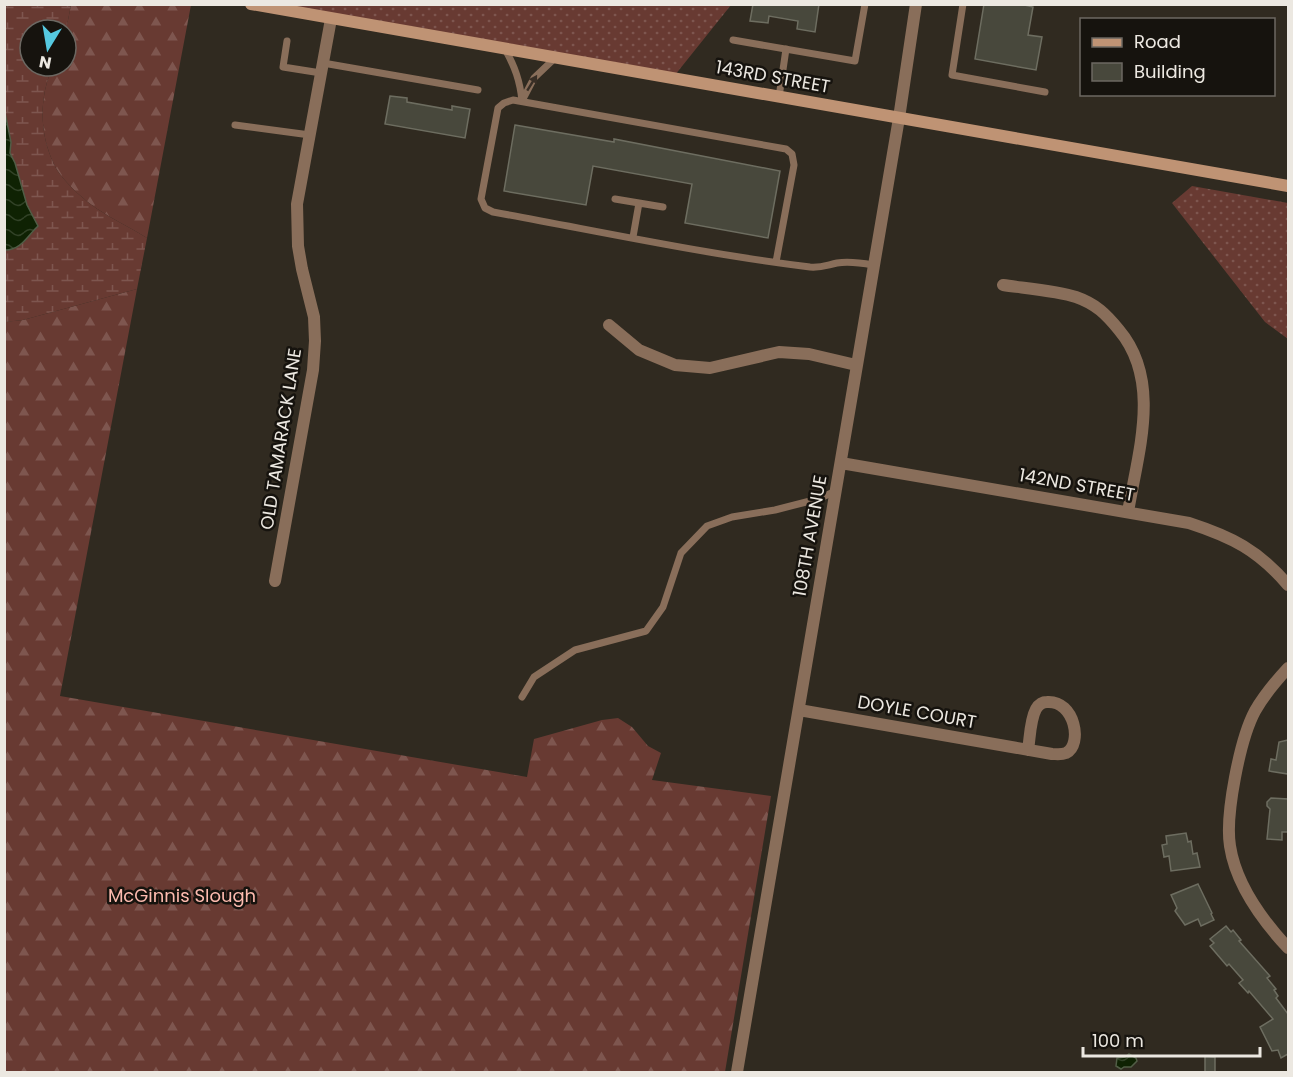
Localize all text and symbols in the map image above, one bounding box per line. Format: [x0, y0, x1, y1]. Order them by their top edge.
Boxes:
north arrow [18, 18, 78, 78]
legend [1080, 18, 1275, 96]
text: Road [1134, 29, 1181, 54]
text: N [37, 50, 53, 75]
street label: 143RD STREET [714, 54, 832, 99]
text: Building [1134, 59, 1206, 84]
one-way arrow [527, 75, 538, 91]
street label: OLD TAMARACK LANE [254, 346, 307, 531]
street label: 142ND STREET [1017, 462, 1137, 507]
street label: 108TH AVENUE [787, 473, 832, 599]
street label: DOYLE COURT [856, 689, 979, 734]
park label: McGinnis Slough [108, 883, 256, 908]
scale bar [1083, 1020, 1260, 1058]
text: 100 m [1092, 1028, 1144, 1053]

